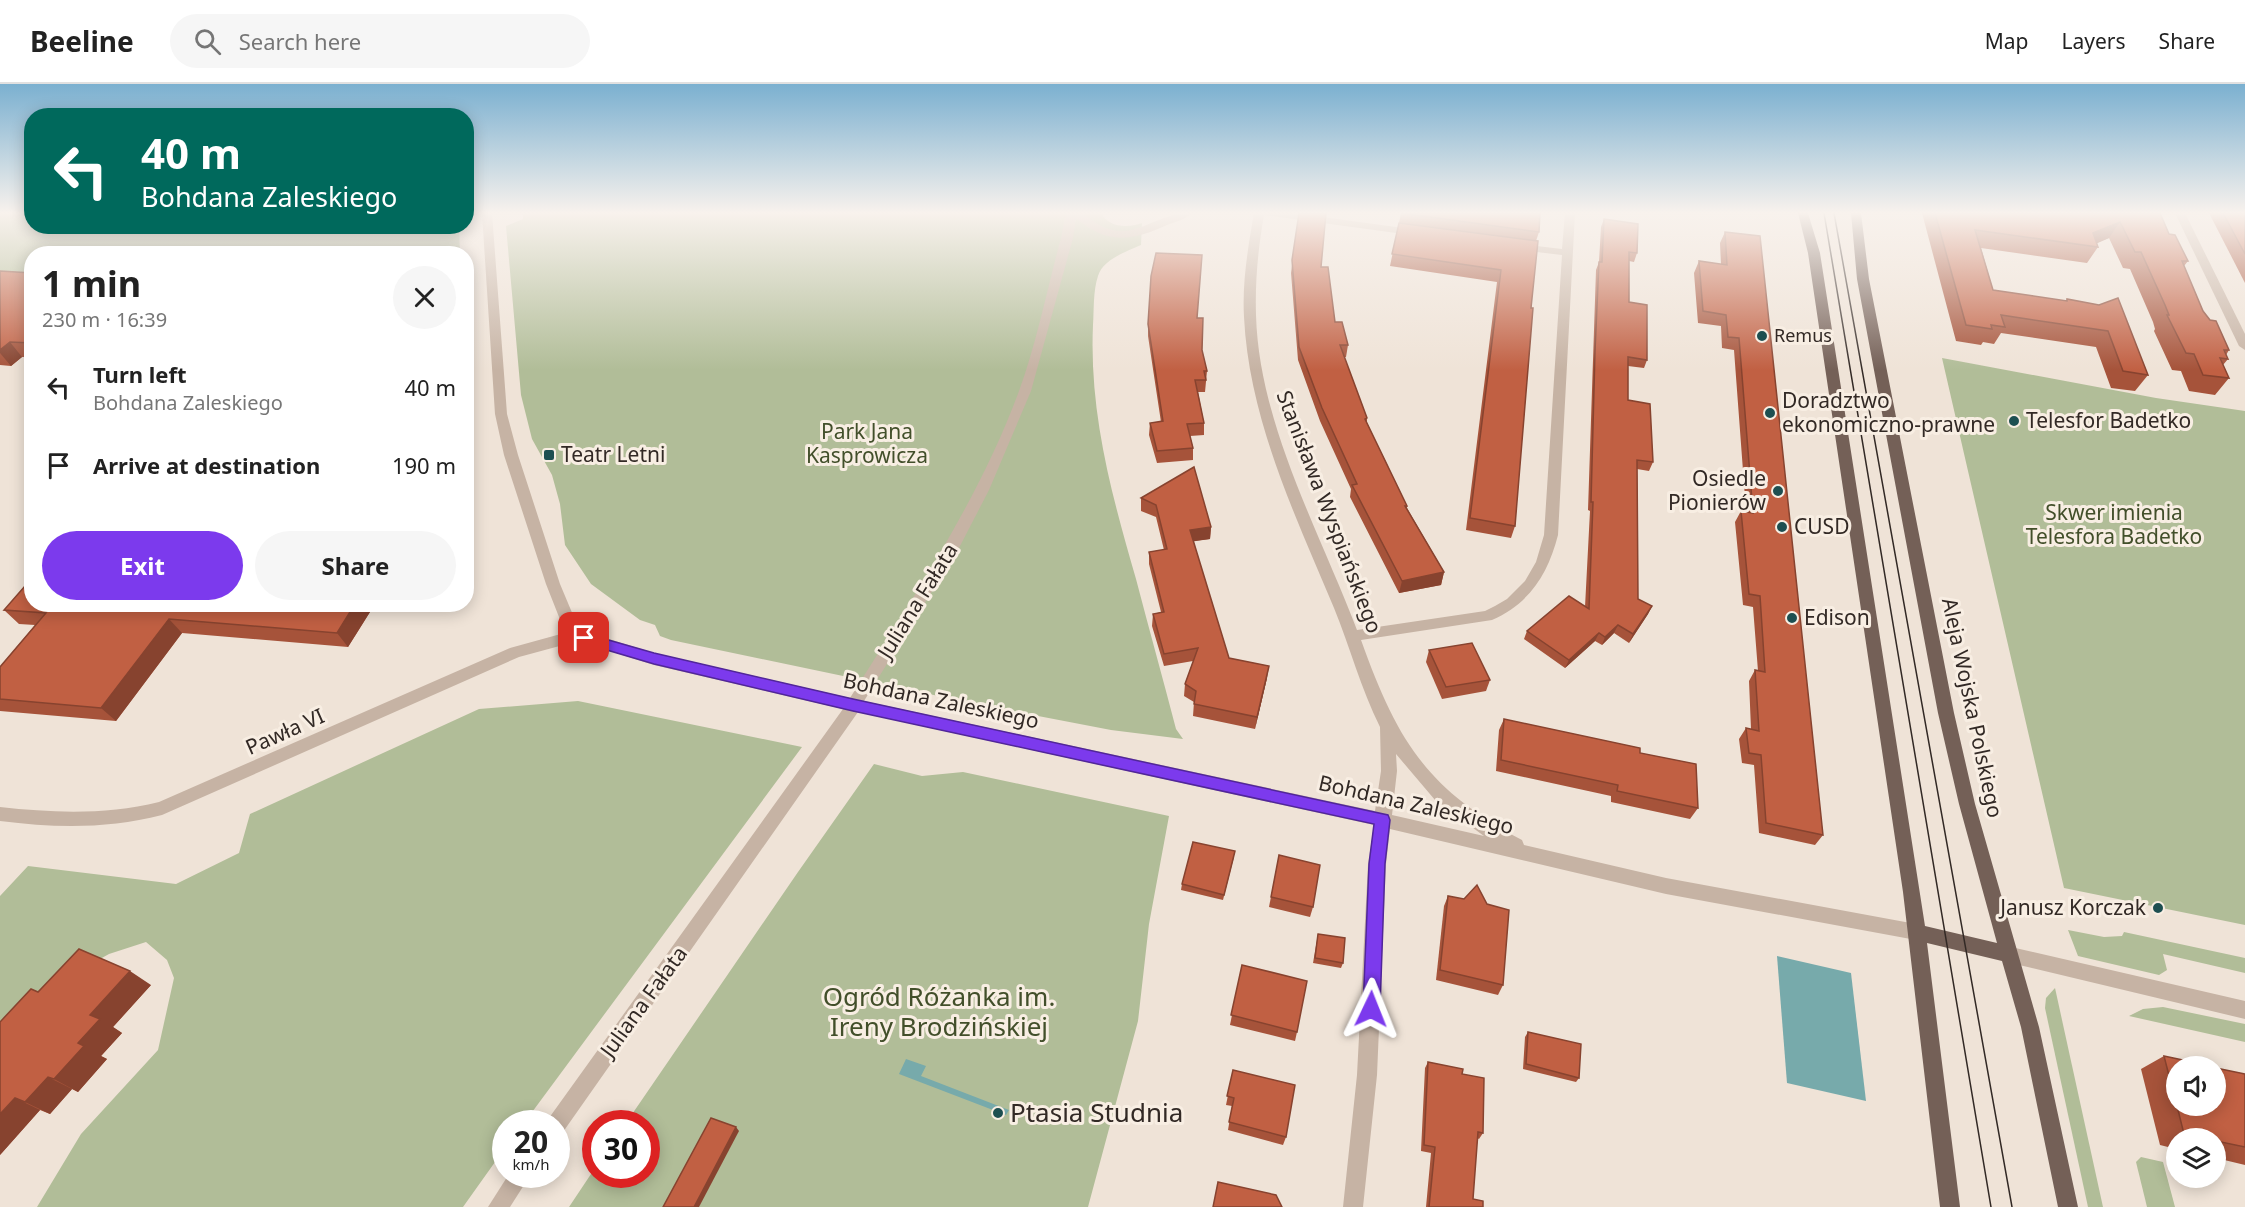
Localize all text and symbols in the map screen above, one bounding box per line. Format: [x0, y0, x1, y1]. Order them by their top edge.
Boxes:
search box [170, 14, 590, 68]
text: Beeline [30, 22, 134, 60]
icon: search [191, 25, 224, 58]
text: Search here [239, 26, 361, 56]
text: Map [1985, 27, 2029, 55]
text: Layers [2062, 27, 2126, 55]
text: Share [2159, 27, 2215, 55]
text: 40 m [141, 124, 241, 181]
icon: left [42, 132, 120, 210]
text: Bohdana Zaleskiego [141, 178, 397, 215]
text: 1 min [42, 259, 141, 308]
button: close [393, 266, 456, 329]
text: 230 m · 16:39 [42, 306, 167, 333]
place label: Remus [1774, 323, 1832, 347]
marker: Remus [1755, 329, 1769, 343]
text: Turn left [93, 359, 187, 389]
icon: left [42, 371, 75, 404]
text: 40 m [405, 372, 456, 402]
street label: Stanisława Wyspiańskiego [1271, 386, 1389, 637]
place label: Doradztwo ekonomiczno-prawne [1782, 386, 1995, 438]
text: Bohdana Zaleskiego [93, 389, 283, 416]
marker: Doradztwo ekonomiczno-prawne [1763, 406, 1777, 420]
place label: Telesfor Badetko [2026, 406, 2191, 434]
marker: Telesfor Badetko [2007, 414, 2021, 428]
park label: Park Jana Kasprowicza [806, 417, 928, 469]
place label: Teatr Letni [561, 440, 665, 468]
marker: Teatr Letni [542, 448, 556, 462]
icon: arrive [42, 449, 75, 482]
text: Arrive at destination [93, 450, 320, 480]
text: 190 m [392, 450, 456, 480]
place label: Osiedle Pionierów [1668, 464, 1766, 516]
marker: Osiedle Pionierów [1771, 484, 1785, 498]
park label: Skwer imienia Telesfora Badetko [2026, 498, 2202, 550]
place label: CUSD [1794, 512, 1849, 540]
marker: CUSD [1775, 520, 1789, 534]
button: Exit [42, 531, 243, 600]
button: Share [255, 531, 456, 600]
street label: Juliana Fałata [870, 538, 964, 665]
street label: Aleja Wojska Polskiego [1936, 595, 2010, 820]
place label: Edison [1804, 603, 1870, 631]
marker: Edison [1785, 611, 1799, 625]
pin [558, 612, 609, 663]
icon: arrive [567, 621, 600, 654]
street label: Bohdana Zaleskiego [841, 666, 1042, 734]
street label: Pawła VI [241, 701, 328, 761]
street label: Bohdana Zaleskiego [1316, 768, 1517, 840]
place label: Janusz Korczak [1998, 893, 2147, 921]
marker: Janusz Korczak [2151, 901, 2165, 915]
street label: Juliana Fałata [592, 940, 693, 1064]
position arrow [1339, 977, 1403, 1041]
park label: Ogród Różanka im. Ireny Brodzińskiej [823, 978, 1055, 1044]
map controls [2166, 1056, 2226, 1188]
button: sound [2166, 1056, 2226, 1116]
place label: Ptasia Studnia [1010, 1094, 1183, 1130]
marker: Ptasia Studnia [991, 1106, 1005, 1120]
speed limit sign: 30 [582, 1110, 660, 1188]
text: 20 [514, 1121, 548, 1162]
button: layers [2166, 1128, 2226, 1188]
text: km/h [513, 1154, 549, 1174]

